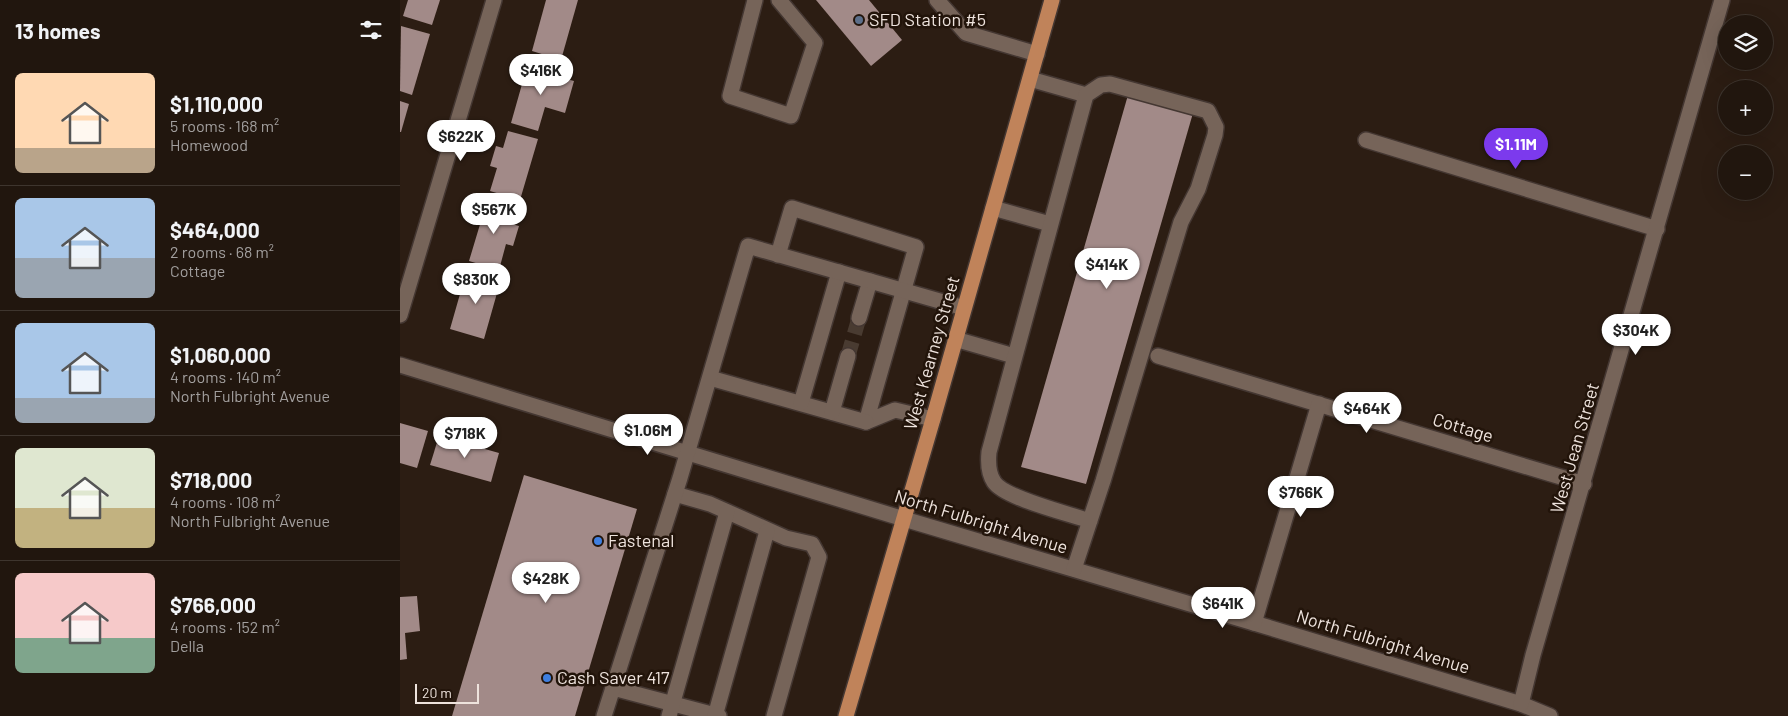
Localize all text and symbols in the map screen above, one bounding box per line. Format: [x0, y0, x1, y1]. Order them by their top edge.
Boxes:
place label: SFD Station #5 [869, 8, 986, 30]
marker: SFD Station #5 [853, 14, 865, 26]
map controls [1718, 15, 1773, 200]
button: layers [1718, 15, 1773, 70]
icon: filters [357, 16, 385, 44]
text: 13 homes [15, 18, 100, 43]
pin: $416K [506, 54, 576, 96]
text: $416K [520, 60, 562, 79]
button: + [1718, 80, 1773, 135]
text: $1,110,000 [170, 91, 263, 116]
icon: home [55, 93, 115, 153]
text: 5 rooms · 168 m² [170, 116, 279, 135]
pin: $622K [426, 120, 496, 162]
text: $622K [438, 126, 484, 145]
pin: $1.11M [1475, 128, 1557, 170]
text: $1.11M [1495, 134, 1537, 153]
text: Homewood [170, 135, 248, 154]
button: − [1718, 145, 1773, 200]
pin: $567K [459, 192, 529, 235]
text: $567K [472, 199, 516, 218]
text: $464,000 [170, 217, 260, 242]
icon: home [55, 218, 115, 278]
text: 2 rooms · 68 m² [170, 242, 274, 261]
pin: $414K [1072, 248, 1142, 290]
text: $414K [1086, 254, 1128, 273]
text: Cottage [170, 261, 225, 280]
pin: $830K [441, 262, 511, 305]
text: $830K [453, 269, 499, 288]
street label: West Kearney Street [899, 273, 964, 432]
pin: $304K [1601, 314, 1671, 356]
text: $304K [1613, 320, 1659, 339]
text: $1,060,000 [170, 342, 271, 367]
icon: home [55, 343, 115, 403]
text: 4 rooms · 140 m² [170, 367, 281, 386]
street label: West Jean Street [1545, 380, 1603, 515]
text: North Fulbright Avenue [170, 386, 330, 405]
pin: $464K [1332, 392, 1402, 434]
text: $464K [1343, 398, 1391, 417]
street label: Cottage [1430, 407, 1496, 447]
pin: $1.06M [607, 414, 689, 456]
pin: $718K [430, 416, 500, 459]
text: $1.06M [624, 420, 672, 439]
text: $718K [444, 423, 486, 442]
text: $718,000 [170, 467, 252, 492]
icon: home [55, 468, 115, 528]
pin: $766K [1266, 476, 1336, 518]
text: $766K [1279, 482, 1323, 501]
street label: North Fulbright Avenue [892, 484, 1071, 558]
text: 4 rooms · 108 m² [170, 492, 281, 511]
text: North Fulbright Avenue [170, 511, 330, 530]
place label: Fastenal [608, 529, 674, 551]
marker: Fastenal [592, 535, 604, 547]
pin: $428K [511, 562, 581, 604]
text: $428K [523, 568, 569, 587]
pin: $641K [1188, 586, 1258, 629]
text: $766,000 [170, 592, 256, 617]
icon: home [55, 593, 115, 653]
text: $641K [1202, 593, 1244, 612]
street label: North Fulbright Avenue [1294, 604, 1473, 678]
text: 4 rooms · 152 m² [170, 617, 280, 636]
text: Della [170, 636, 204, 655]
place label: Cash Saver 417 [557, 666, 670, 688]
marker: Cash Saver 417 [541, 672, 553, 684]
scale bar [415, 681, 479, 704]
text: 20 m [422, 684, 452, 701]

